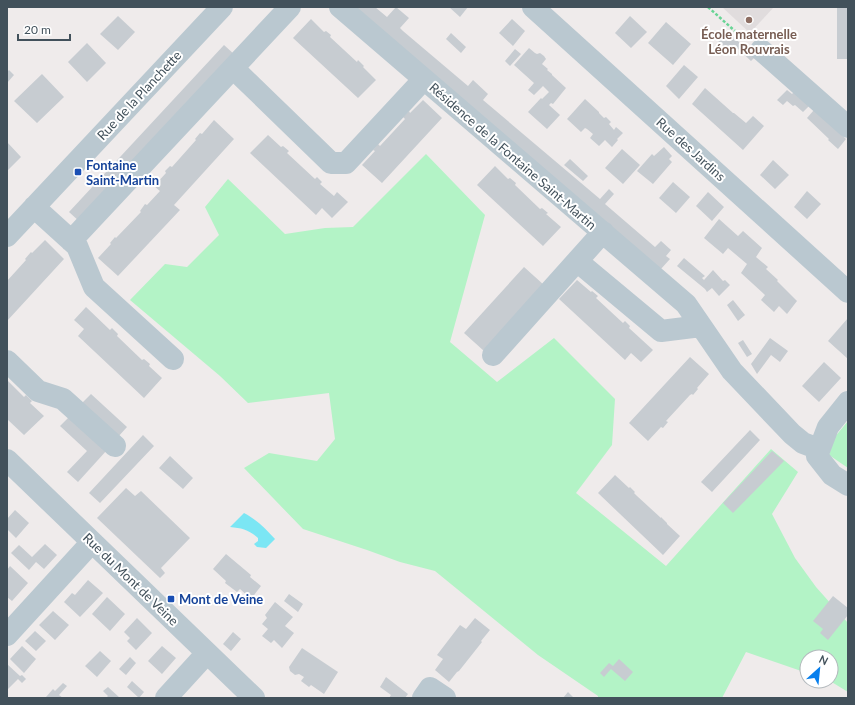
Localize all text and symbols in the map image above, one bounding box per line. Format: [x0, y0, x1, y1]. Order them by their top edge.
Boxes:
marker: École maternelle Léon Rouvrais [744, 15, 754, 25]
scale bar [18, 16, 70, 42]
text: 20 m [24, 22, 51, 37]
place label: École maternelle Léon Rouvrais [701, 26, 797, 57]
street label: Rue de la Planchette [94, 47, 185, 143]
street label: Résidence de la Fontaine Saint-Martin [426, 79, 600, 233]
street label: Rue des Jardins [653, 114, 729, 184]
place label: Fontaine Saint-Martin [86, 157, 159, 188]
marker: Fontaine Saint-Martin [73, 167, 83, 177]
street label: Rue du Mont de Veine [80, 529, 182, 629]
place label: Mont de Veine [179, 591, 263, 607]
marker: Mont de Veine [166, 594, 176, 604]
north arrow [799, 649, 839, 689]
text: N [817, 652, 830, 667]

